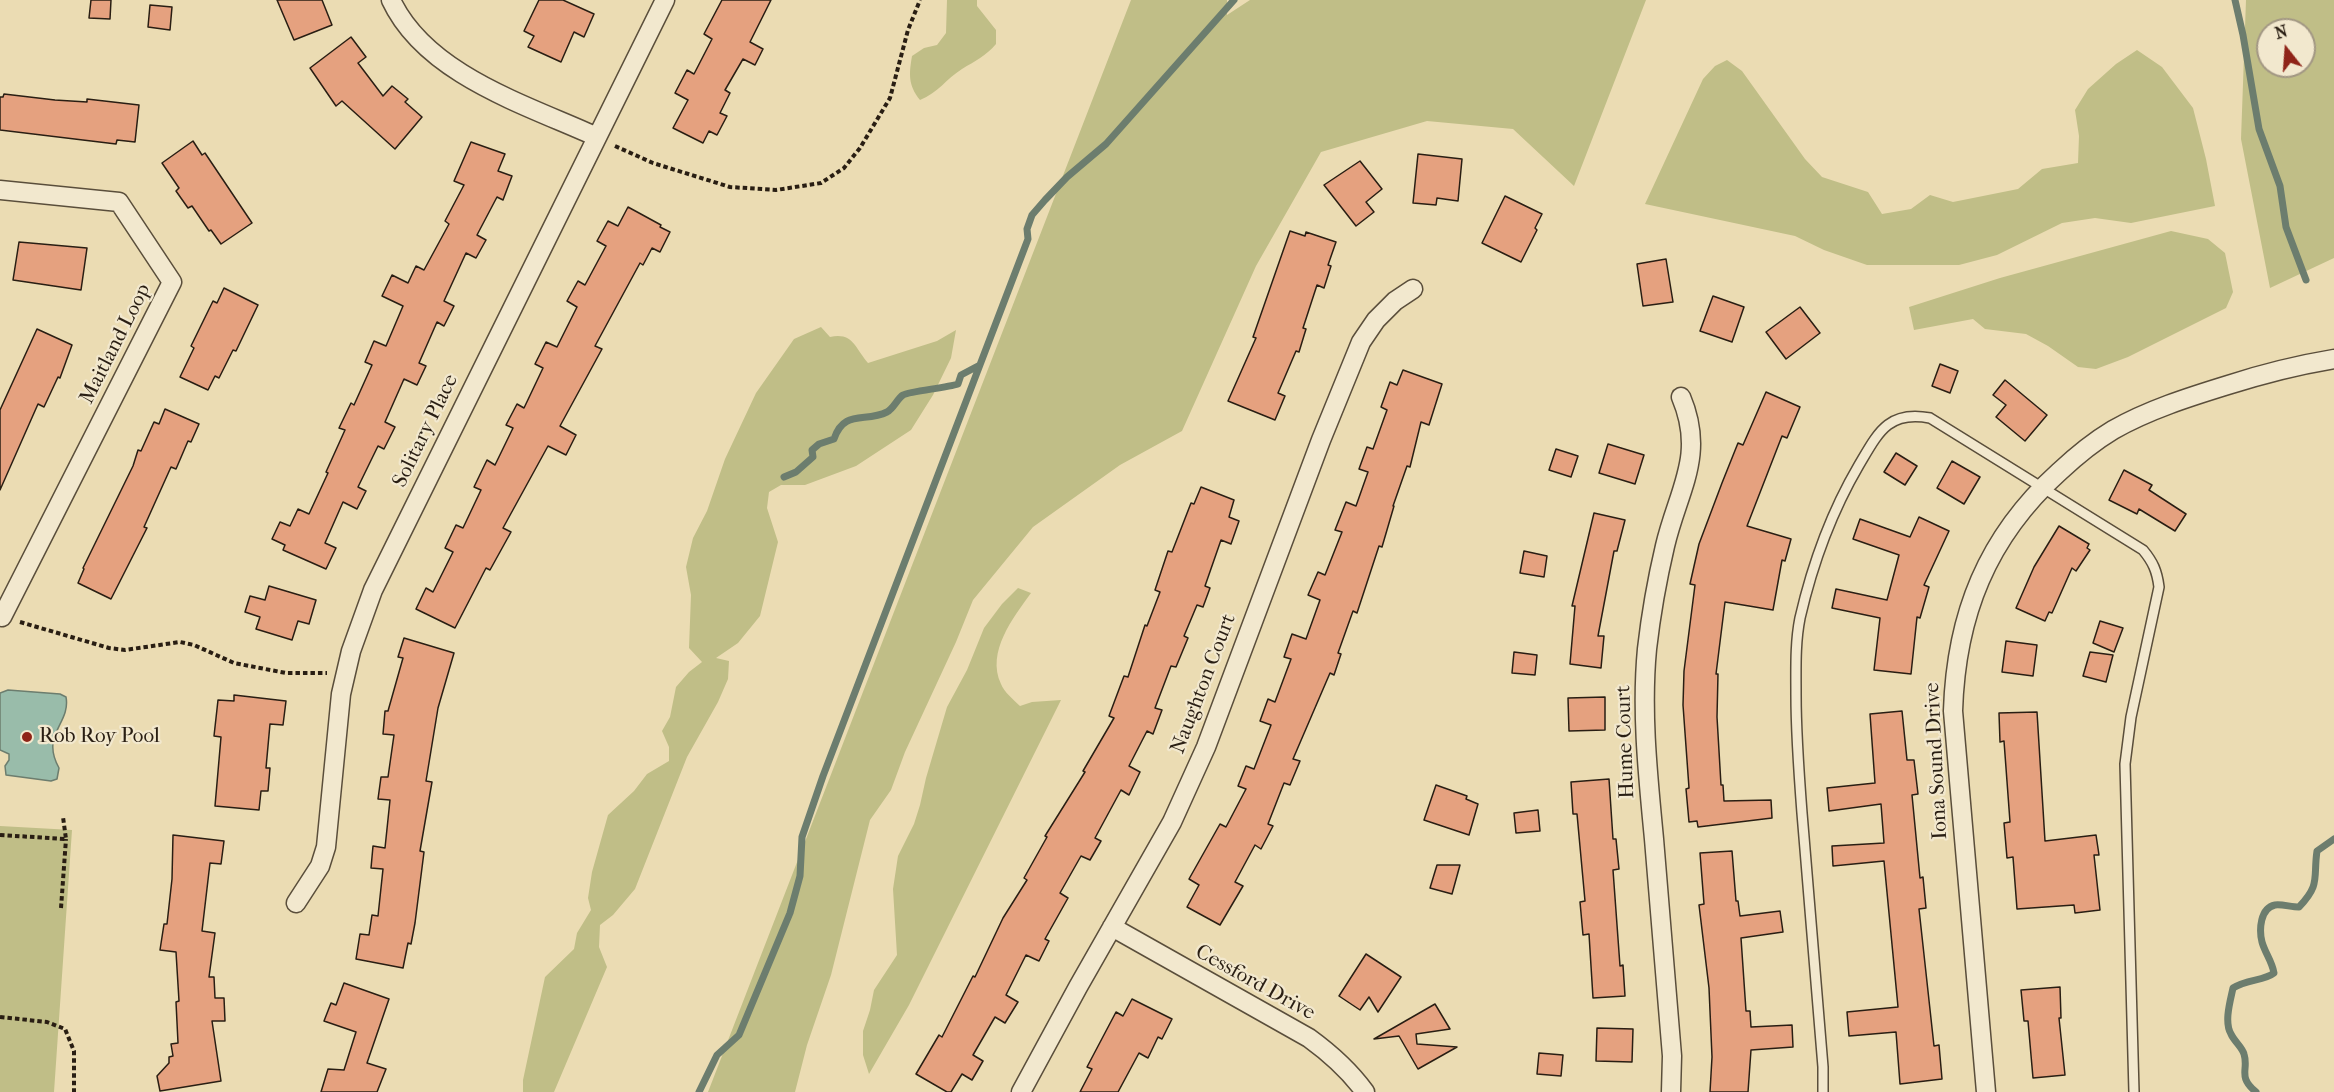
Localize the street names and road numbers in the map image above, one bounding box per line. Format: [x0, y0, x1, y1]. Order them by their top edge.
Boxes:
street label: Maitland Loop [75, 280, 157, 408]
street label: Solitary Place [388, 370, 464, 492]
street label: Naughton Court [1166, 611, 1242, 757]
street label: Iona Sound Drive [1920, 682, 1954, 840]
street label: Hume Court [1611, 685, 1641, 799]
street label: Cessford Drive [1191, 940, 1319, 1026]

